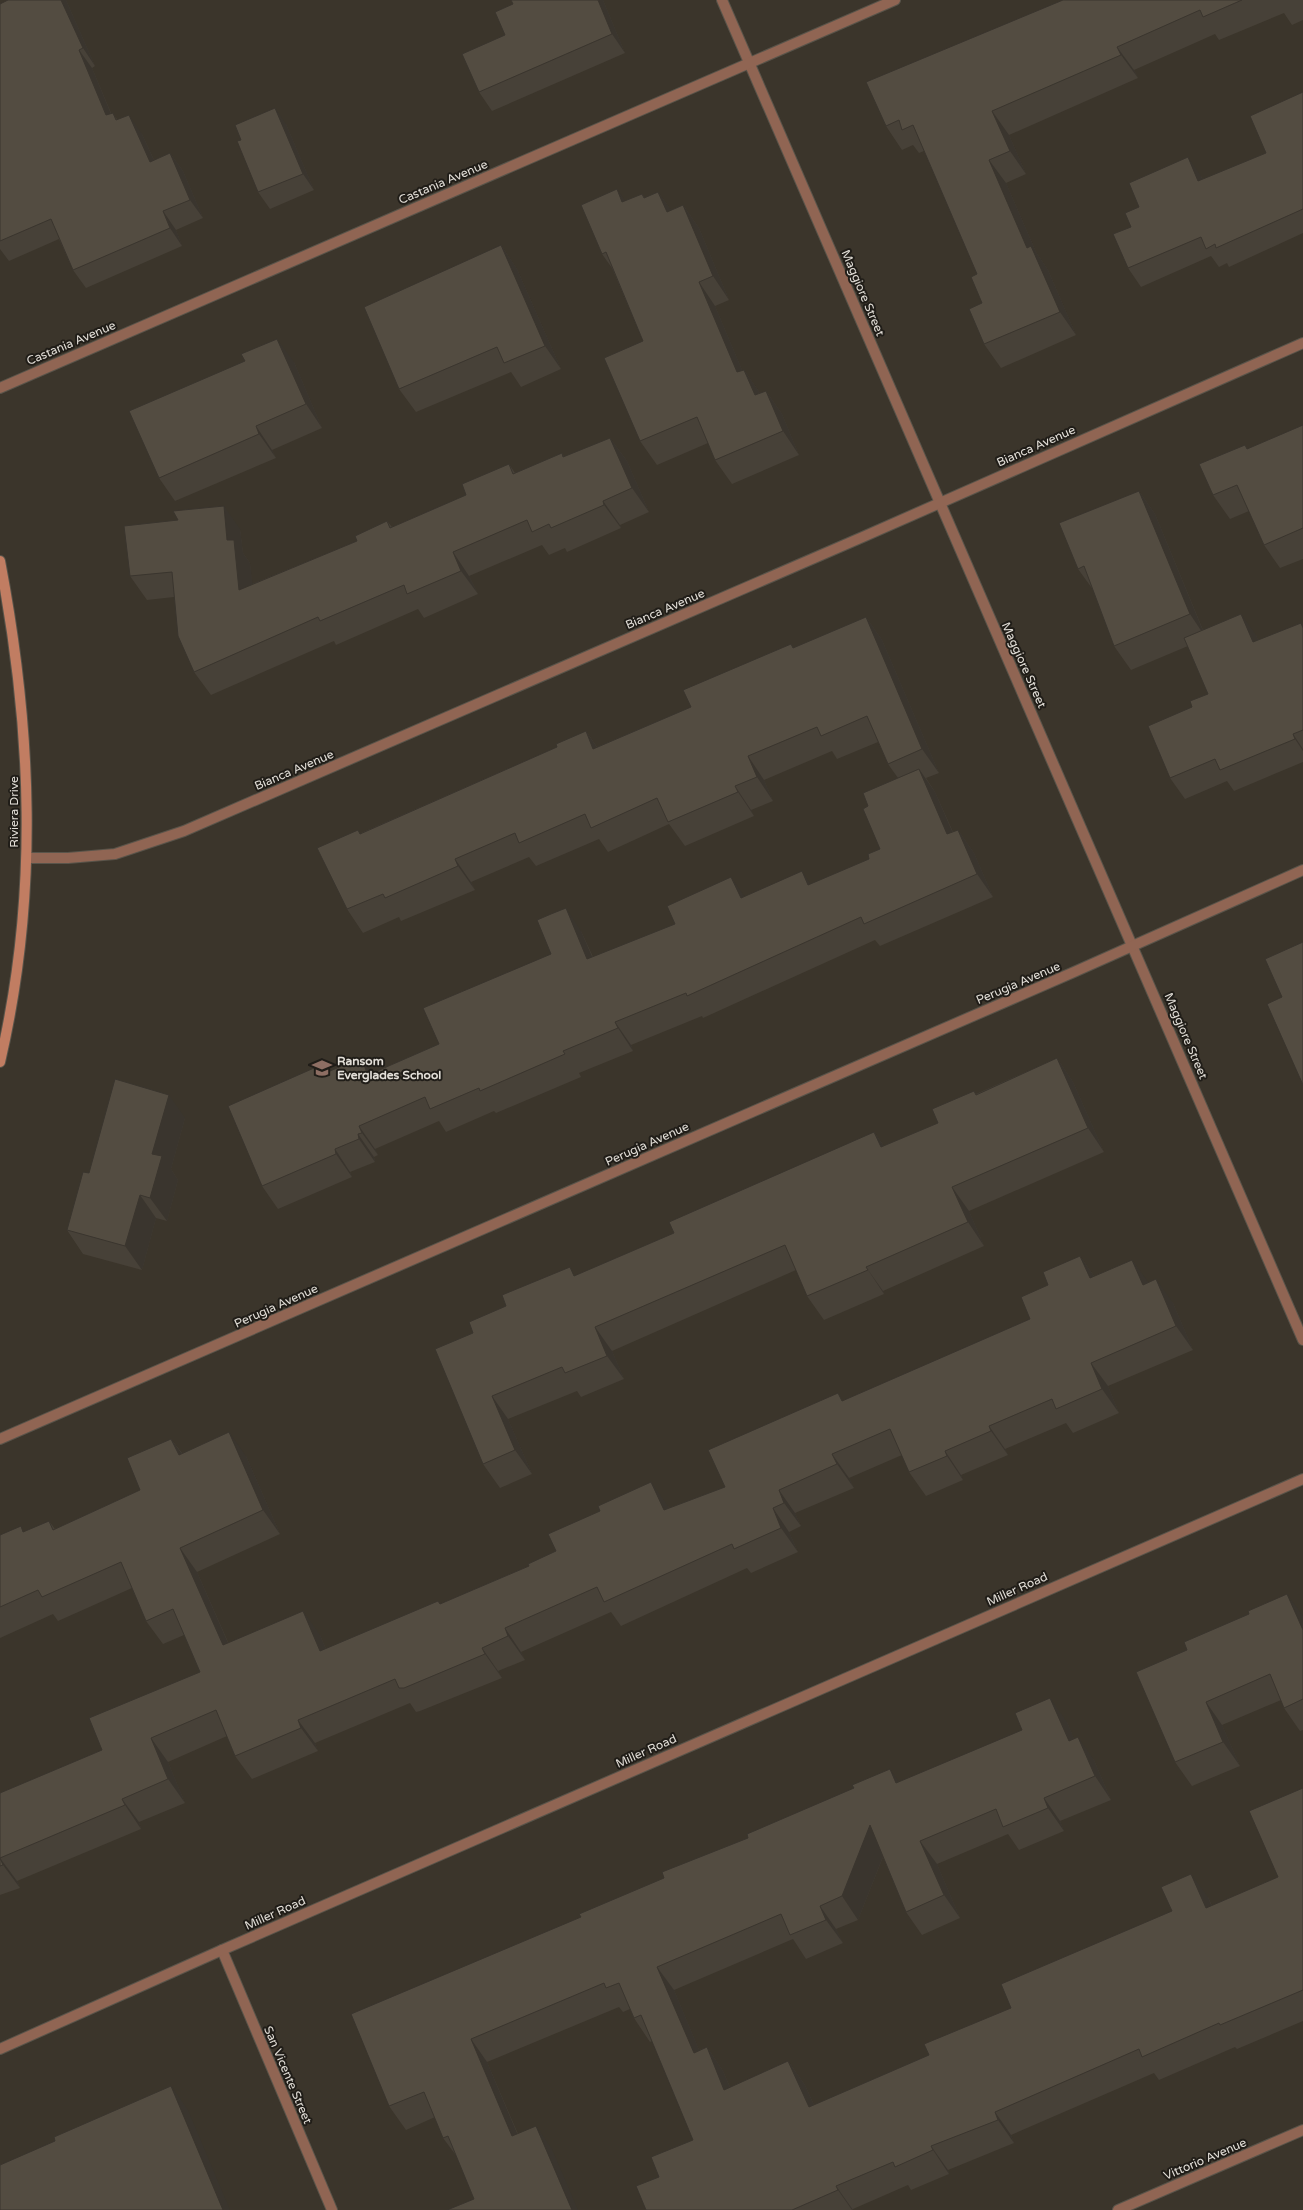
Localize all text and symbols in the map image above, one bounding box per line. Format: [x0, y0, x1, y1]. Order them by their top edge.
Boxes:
street label: Castania Avenue [396, 157, 490, 207]
street label: Maggiore Street [839, 248, 888, 339]
street label: Castania Avenue [24, 318, 118, 368]
street label: Bianca Avenue [995, 422, 1078, 470]
street label: Bianca Avenue [623, 586, 707, 632]
street label: Maggiore Street [999, 620, 1049, 710]
street label: Bianca Avenue [252, 747, 336, 793]
street label: Riviera Drive [7, 776, 21, 848]
street label: Perugia Avenue [974, 959, 1062, 1007]
street label: Maggiore Street [1162, 991, 1211, 1082]
place label: Ransom Everglades School [337, 1054, 441, 1083]
school or university icon: Ransom Everglades School [311, 1057, 333, 1079]
street label: Perugia Avenue [603, 1119, 691, 1169]
street label: Perugia Avenue [232, 1281, 320, 1331]
street label: Miller Road [984, 1569, 1050, 1609]
street label: Miller Road [613, 1731, 679, 1771]
street label: Miller Road [242, 1893, 308, 1933]
street label: San Vicente Street [261, 2024, 315, 2126]
street label: Vittorio Avenue [1162, 2135, 1249, 2183]

